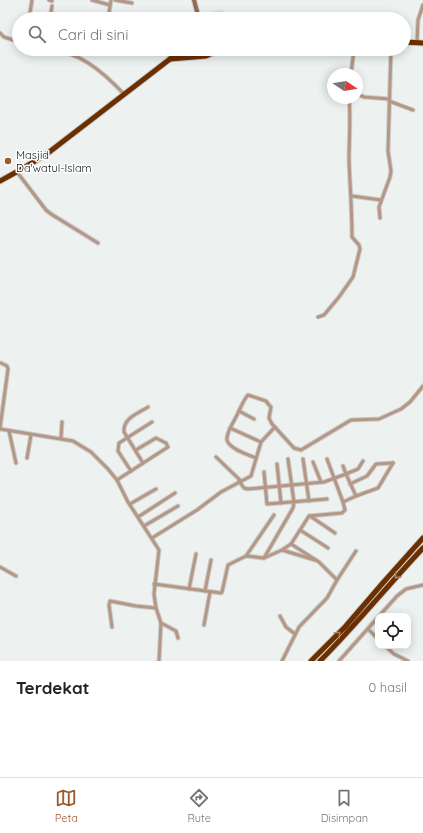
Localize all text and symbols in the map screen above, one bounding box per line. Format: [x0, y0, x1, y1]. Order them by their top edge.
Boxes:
search box [12, 12, 411, 56]
icon: search [26, 23, 48, 45]
text: Cari di sini [58, 25, 129, 44]
north arrow [327, 68, 363, 104]
place label: Masjid Da'watul-Islam [16, 148, 92, 175]
marker: Masjid Da'watul-Islam [3, 156, 13, 166]
one-way arrow [394, 572, 401, 579]
map controls [375, 613, 411, 649]
button: locate [375, 613, 411, 649]
one-way arrow [333, 631, 341, 639]
text: Terdekat [16, 677, 90, 698]
text: 0 hasil [369, 679, 407, 695]
tab: Peta [55, 787, 78, 825]
tab: Rute [188, 787, 211, 825]
tab: Disimpan [321, 787, 368, 825]

